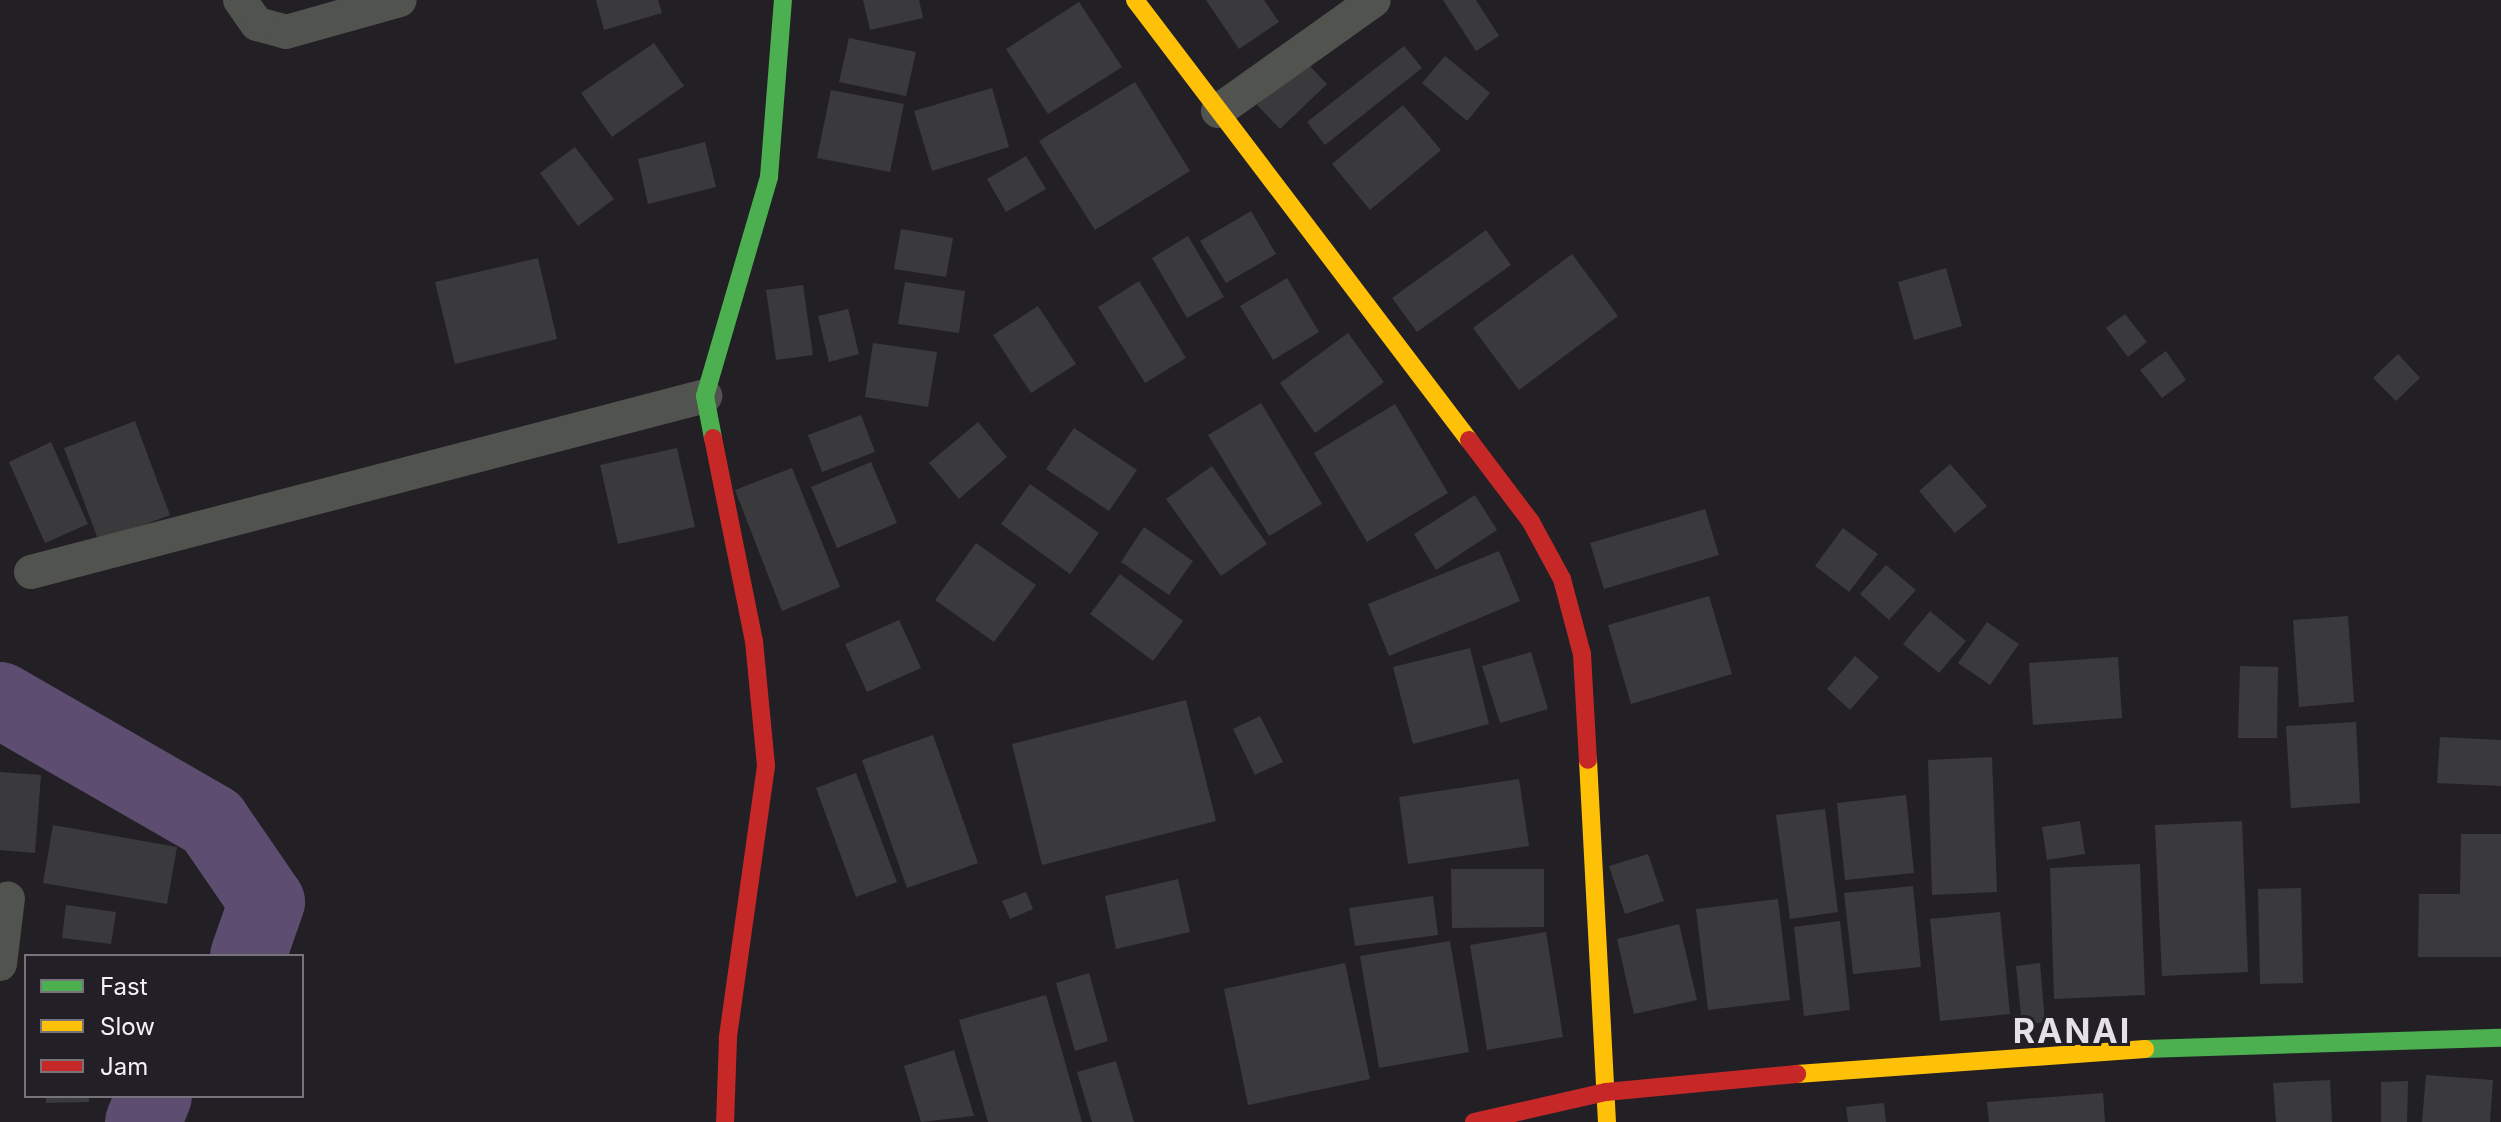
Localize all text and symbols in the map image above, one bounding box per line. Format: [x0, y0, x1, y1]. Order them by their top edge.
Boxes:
legend [24, 954, 304, 1098]
text: Fast [100, 972, 148, 1001]
district label: RANAI [2013, 1011, 2131, 1051]
text: Slow [100, 1012, 155, 1041]
text: Jam [100, 1052, 148, 1081]

